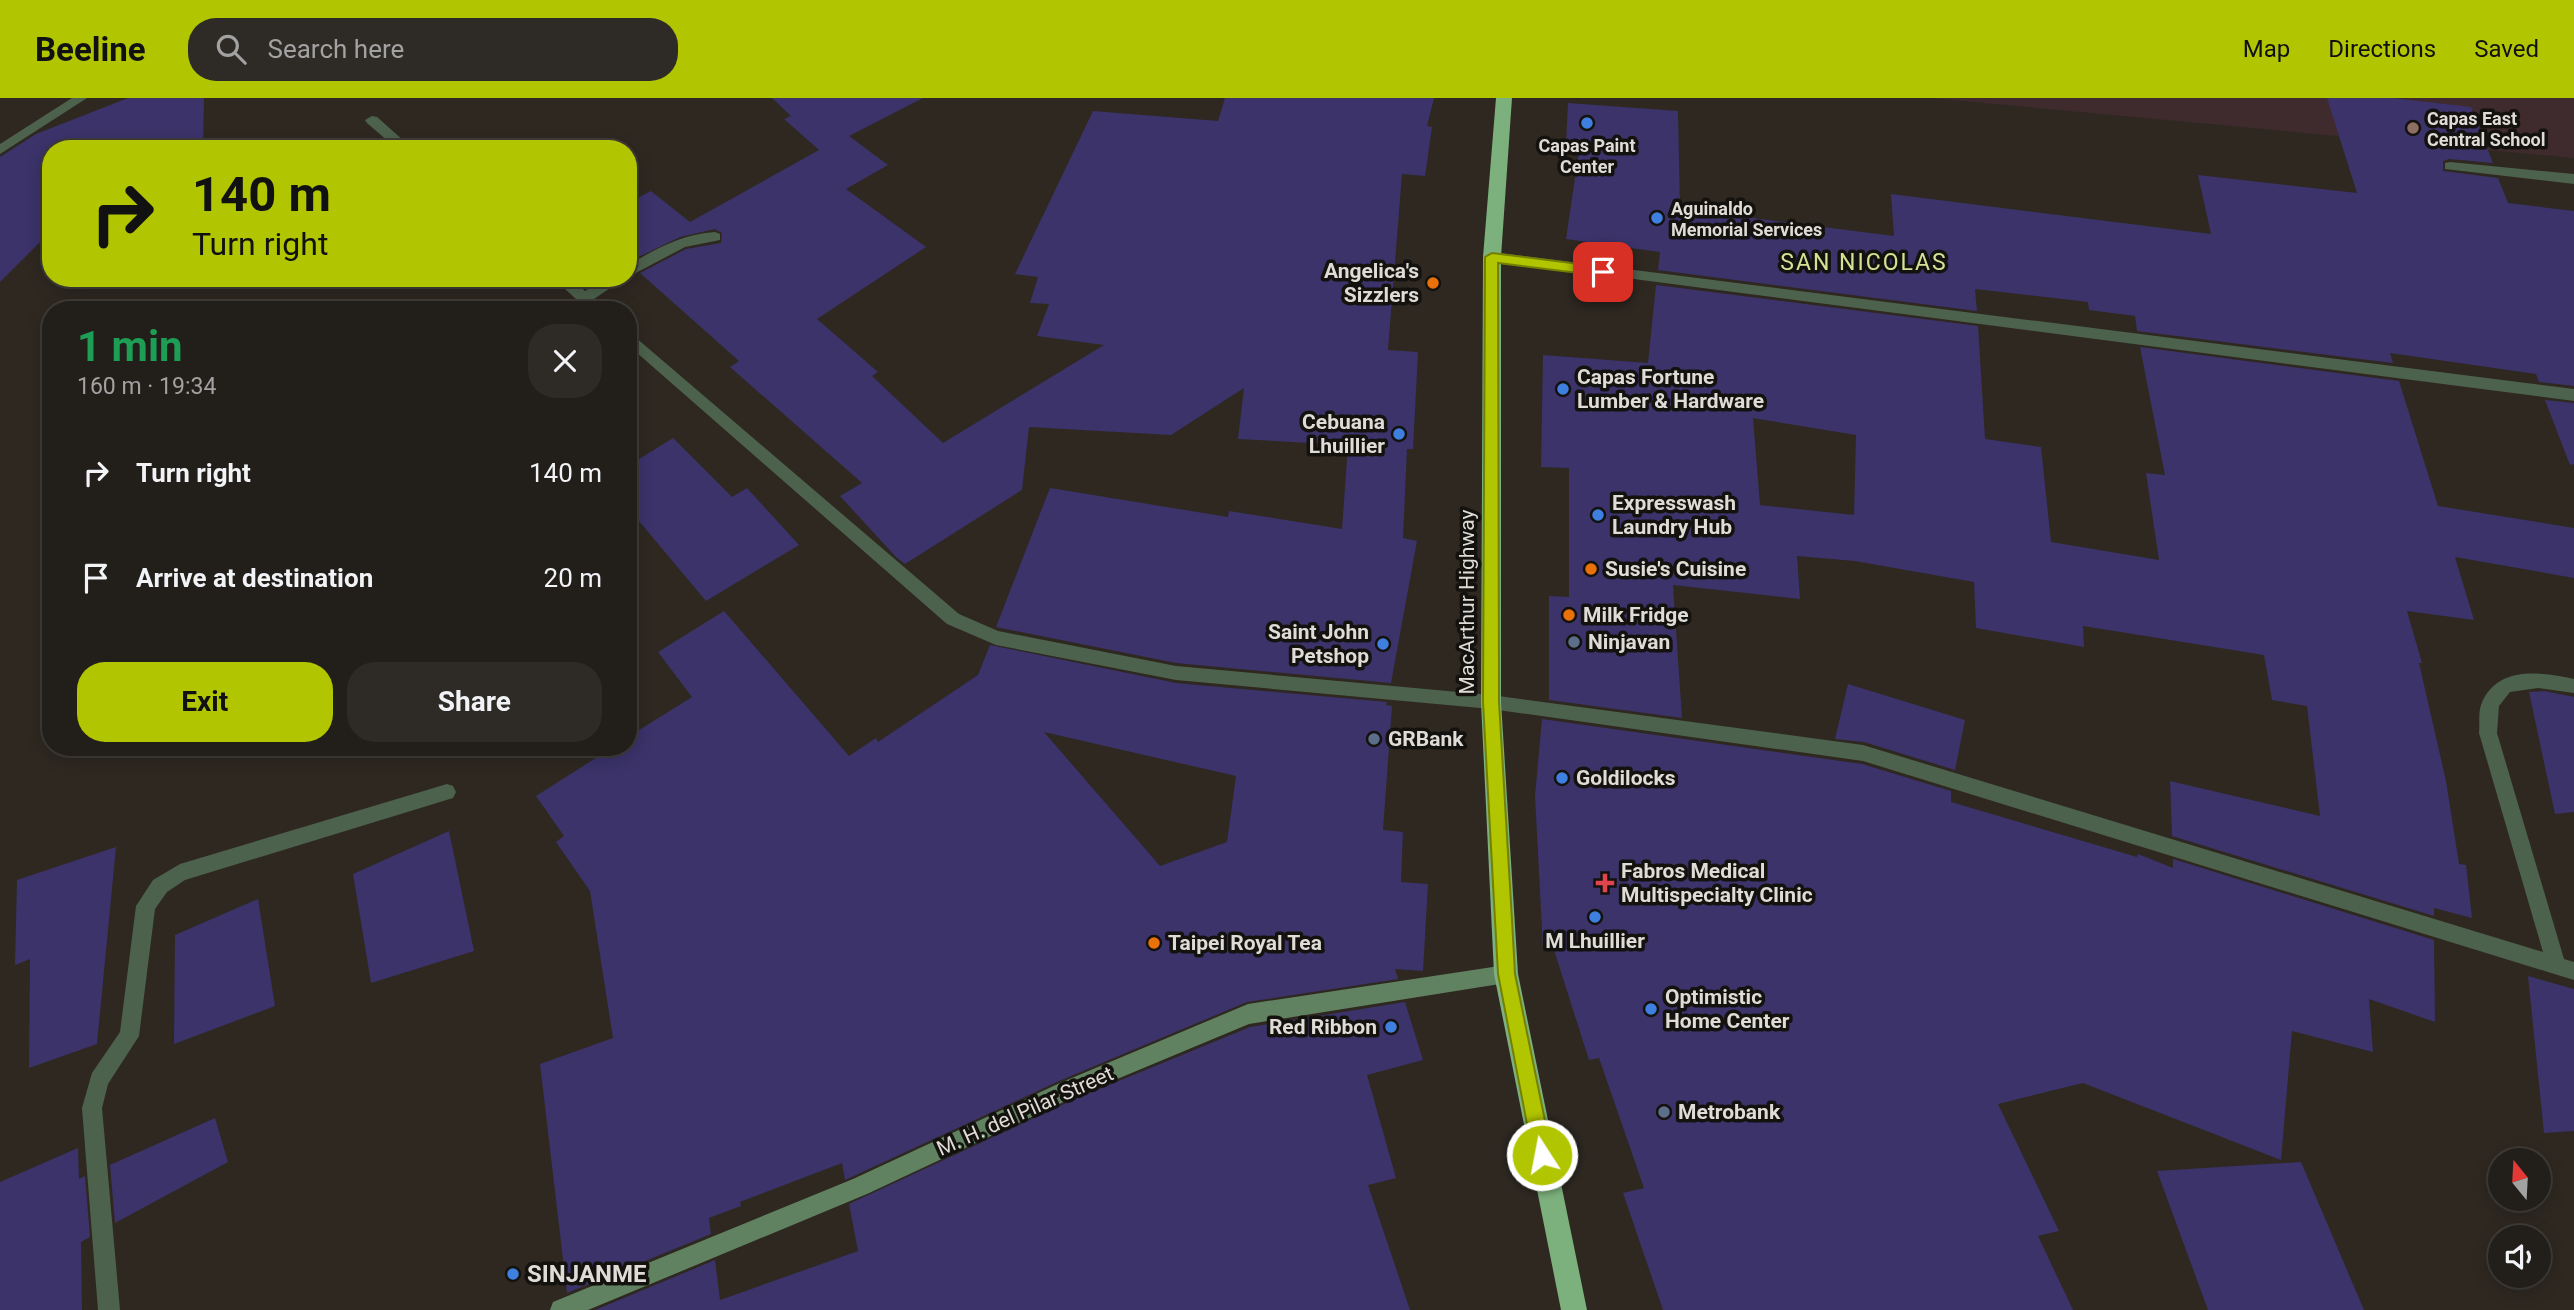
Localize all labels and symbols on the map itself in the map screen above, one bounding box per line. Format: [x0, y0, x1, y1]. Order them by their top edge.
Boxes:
place label: Capas East Central School [2427, 108, 2545, 150]
marker: Capas Paint Center [1579, 115, 1595, 131]
marker: Capas East Central School [2405, 120, 2421, 136]
place label: Capas Paint Center [1539, 135, 1635, 177]
place label: Aguinaldo Memorial Services [1671, 198, 1822, 240]
marker: Aguinaldo Memorial Services [1649, 210, 1665, 226]
pin [1573, 242, 1633, 302]
district label: SAN NICOLAS [1780, 249, 1948, 276]
place label: Angelica's Sizzlers [1324, 259, 1419, 307]
marker: Angelica's Sizzlers [1425, 275, 1441, 291]
place label: Capas Fortune Lumber & Hardware [1577, 365, 1764, 413]
marker: Capas Fortune Lumber & Hardware [1555, 381, 1571, 397]
place label: Cebuana Lhuillier [1302, 410, 1385, 458]
marker: Cebuana Lhuillier [1391, 426, 1407, 442]
place label: Expresswash Laundry Hub [1612, 491, 1736, 539]
marker: Expresswash Laundry Hub [1590, 507, 1606, 523]
street label: MacArthur Highway [1455, 510, 1479, 694]
place label: Susie's Cuisine [1605, 557, 1746, 581]
marker: Susie's Cuisine [1583, 561, 1599, 577]
place label: Milk Fridge [1583, 603, 1689, 627]
marker: Milk Fridge [1561, 607, 1577, 623]
place label: Saint John Petshop [1268, 620, 1369, 668]
place label: Ninjavan [1588, 630, 1670, 654]
marker: Ninjavan [1566, 634, 1582, 650]
marker: Saint John Petshop [1375, 636, 1391, 652]
place label: GRBank [1388, 727, 1464, 751]
marker: GRBank [1366, 731, 1382, 747]
place label: Goldilocks [1576, 766, 1676, 790]
marker: Goldilocks [1554, 770, 1570, 786]
place label: Fabros Medical Multispecialty Clinic [1621, 859, 1813, 907]
marker: Fabros Medical Multispecialty Clinic [1595, 873, 1615, 893]
marker: M Lhuillier [1587, 909, 1603, 925]
place label: M Lhuillier [1545, 929, 1645, 953]
place label: Taipei Royal Tea [1168, 931, 1322, 955]
marker: Taipei Royal Tea [1146, 935, 1162, 951]
place label: Optimistic Home Center [1665, 985, 1790, 1033]
marker: Optimistic Home Center [1643, 1001, 1659, 1017]
place label: Red Ribbon [1269, 1015, 1377, 1039]
marker: Red Ribbon [1383, 1019, 1399, 1035]
street label: M. H. del Pilar Street [933, 1061, 1117, 1161]
place label: Metrobank [1678, 1100, 1781, 1124]
marker: Metrobank [1656, 1104, 1672, 1120]
position arrow [1505, 1118, 1579, 1192]
north arrow [2488, 1148, 2552, 1211]
place label: SINJANME [527, 1260, 646, 1288]
marker: SINJANME [505, 1266, 521, 1282]

